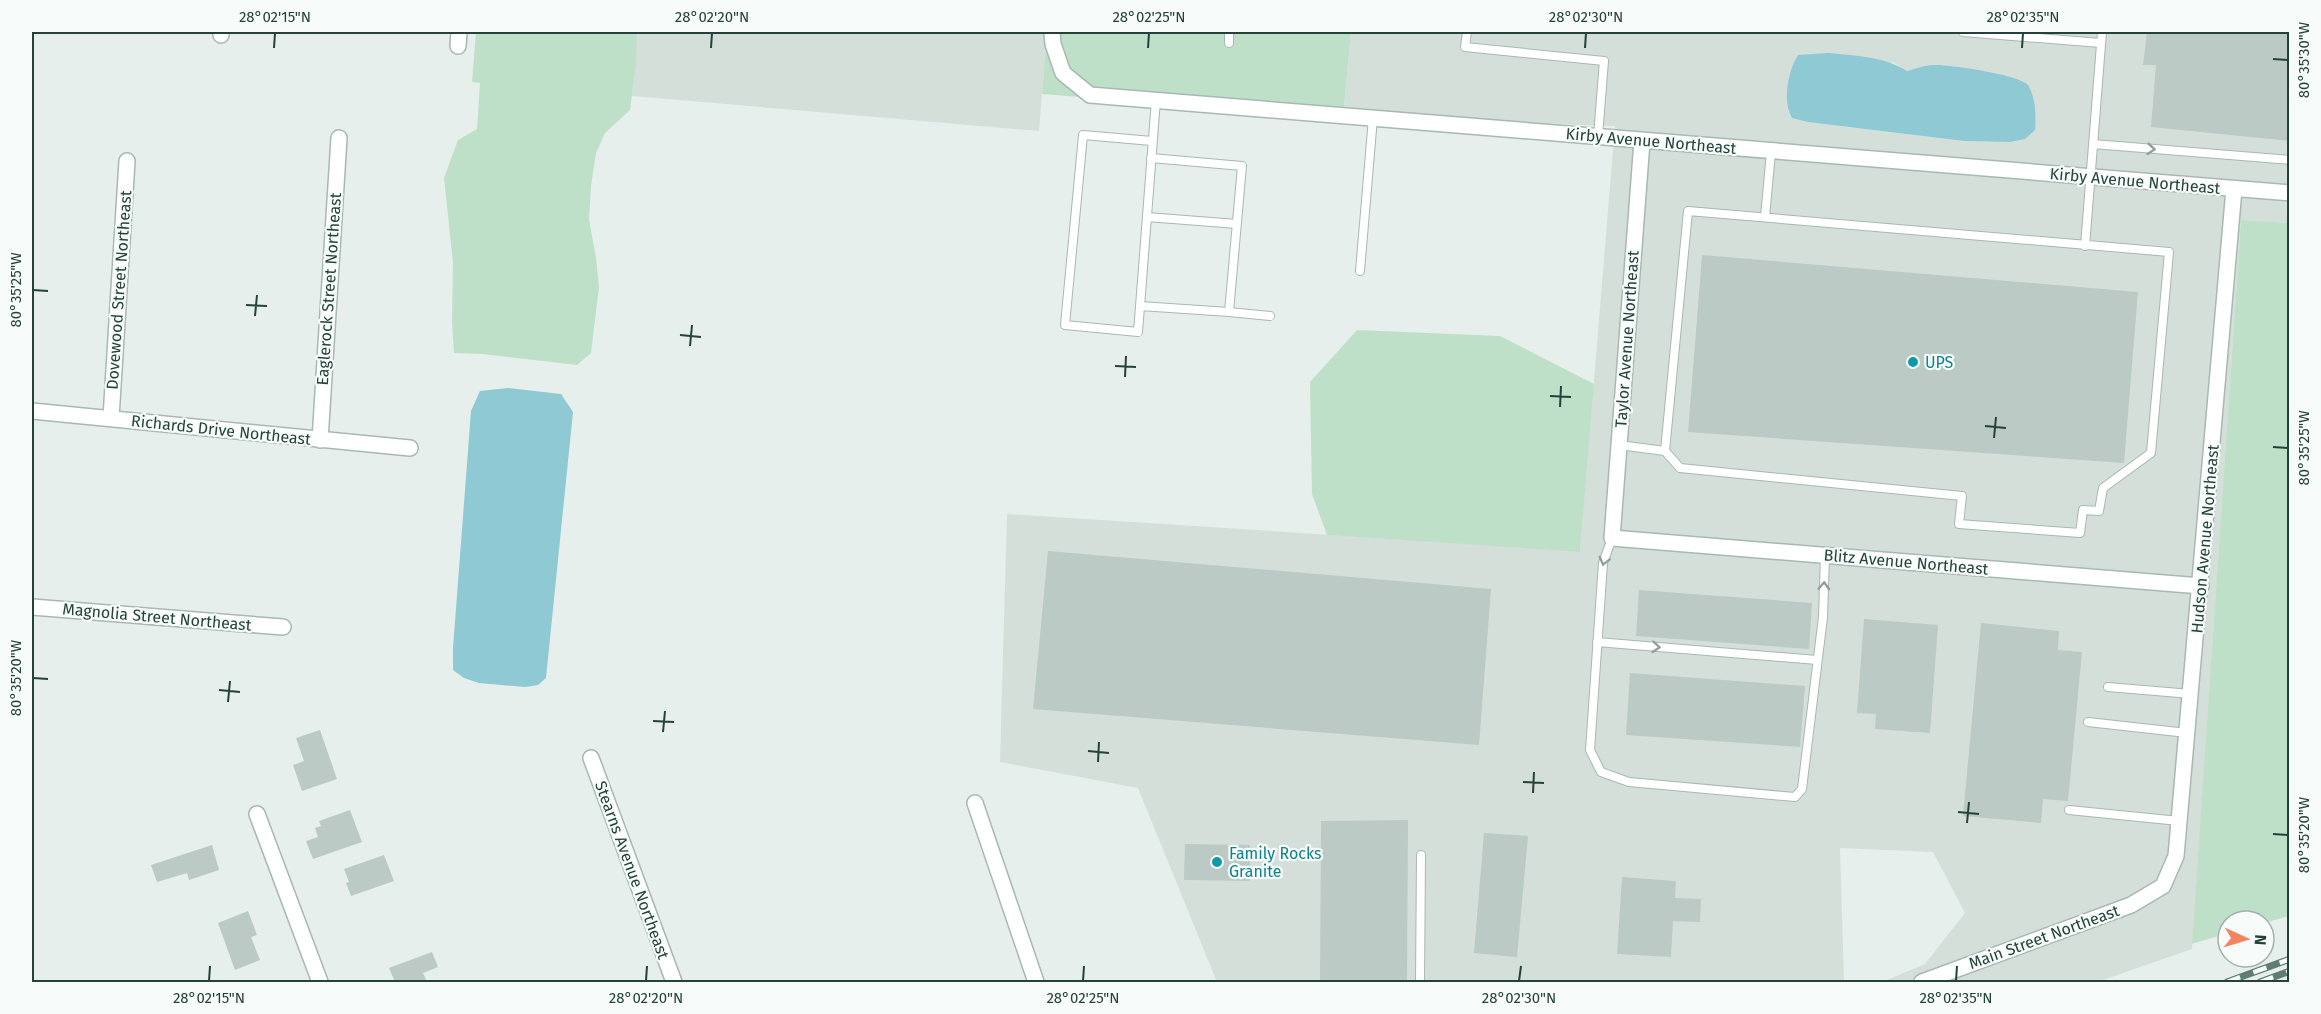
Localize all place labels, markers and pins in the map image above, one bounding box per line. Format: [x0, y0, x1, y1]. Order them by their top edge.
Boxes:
place label: UPS [1925, 353, 1954, 372]
marker: UPS [1906, 355, 1920, 369]
place label: Family Rocks Granite [1229, 844, 1321, 881]
marker: Family Rocks Granite [1210, 855, 1224, 869]

